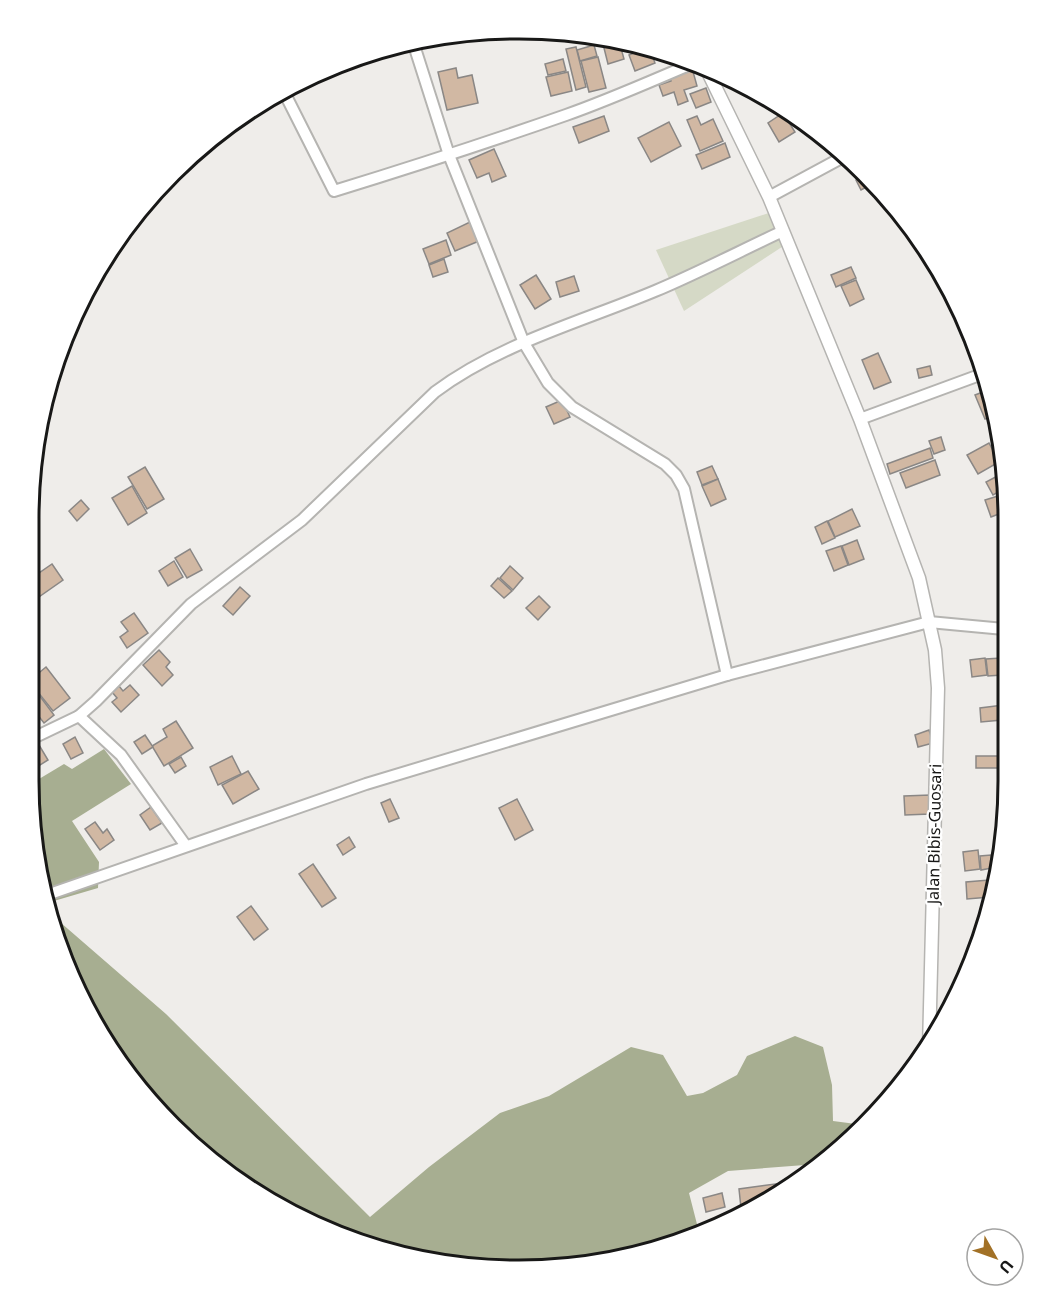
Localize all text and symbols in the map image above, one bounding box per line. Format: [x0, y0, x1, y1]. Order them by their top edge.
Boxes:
street label: Jalan Bibis-Guosari [922, 764, 946, 906]
north arrow [965, 1227, 1025, 1287]
text: U [994, 1255, 1019, 1278]

